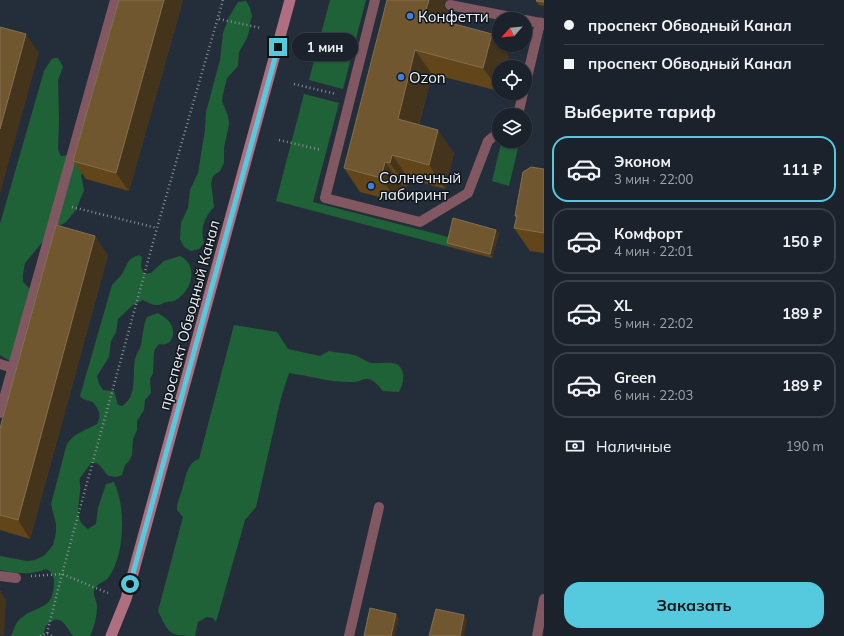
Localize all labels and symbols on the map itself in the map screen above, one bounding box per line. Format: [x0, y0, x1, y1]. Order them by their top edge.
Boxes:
place label: Конфетти [418, 7, 489, 26]
marker: Конфетти [405, 11, 415, 21]
north arrow [492, 12, 532, 52]
callout: 1 мин [292, 33, 358, 61]
route end [269, 38, 287, 56]
place label: Ozon [409, 68, 446, 87]
marker: Ozon [396, 72, 406, 82]
place label: Солнечный лабиринт [379, 168, 461, 204]
marker: Солнечный лабиринт [366, 181, 376, 191]
street label: проспект Обводный Канал [154, 218, 224, 412]
route start [121, 575, 139, 593]

